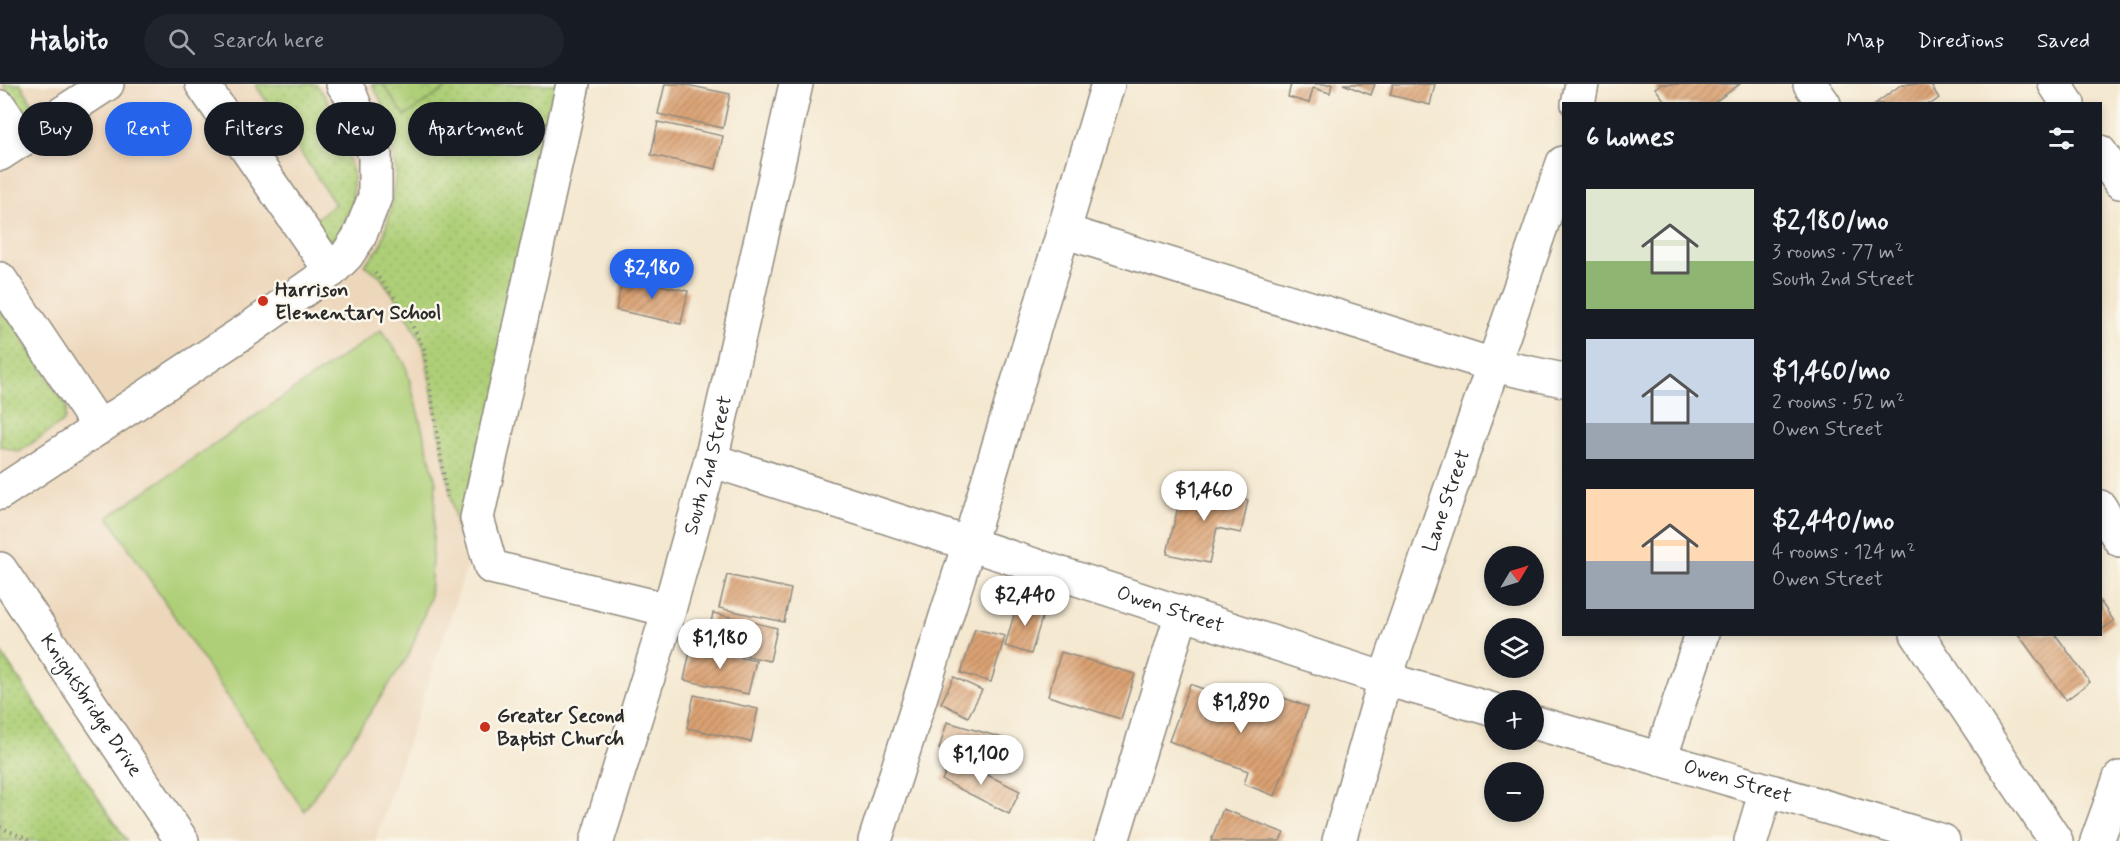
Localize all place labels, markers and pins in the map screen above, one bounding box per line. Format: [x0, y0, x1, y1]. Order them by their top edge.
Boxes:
pin: $2,180 [603, 249, 701, 300]
place label: Harrison Elementary School [275, 277, 441, 327]
marker: Harrison Elementary School [256, 294, 270, 308]
pin: $1,460 [1155, 471, 1253, 522]
pin: $2,440 [976, 576, 1074, 627]
pin: $1,180 [671, 619, 769, 670]
pin: $1,890 [1192, 683, 1290, 734]
place label: Greater Second Baptist Church [497, 703, 625, 753]
marker: Greater Second Baptist Church [478, 720, 492, 734]
pin: $1,100 [932, 735, 1030, 786]

